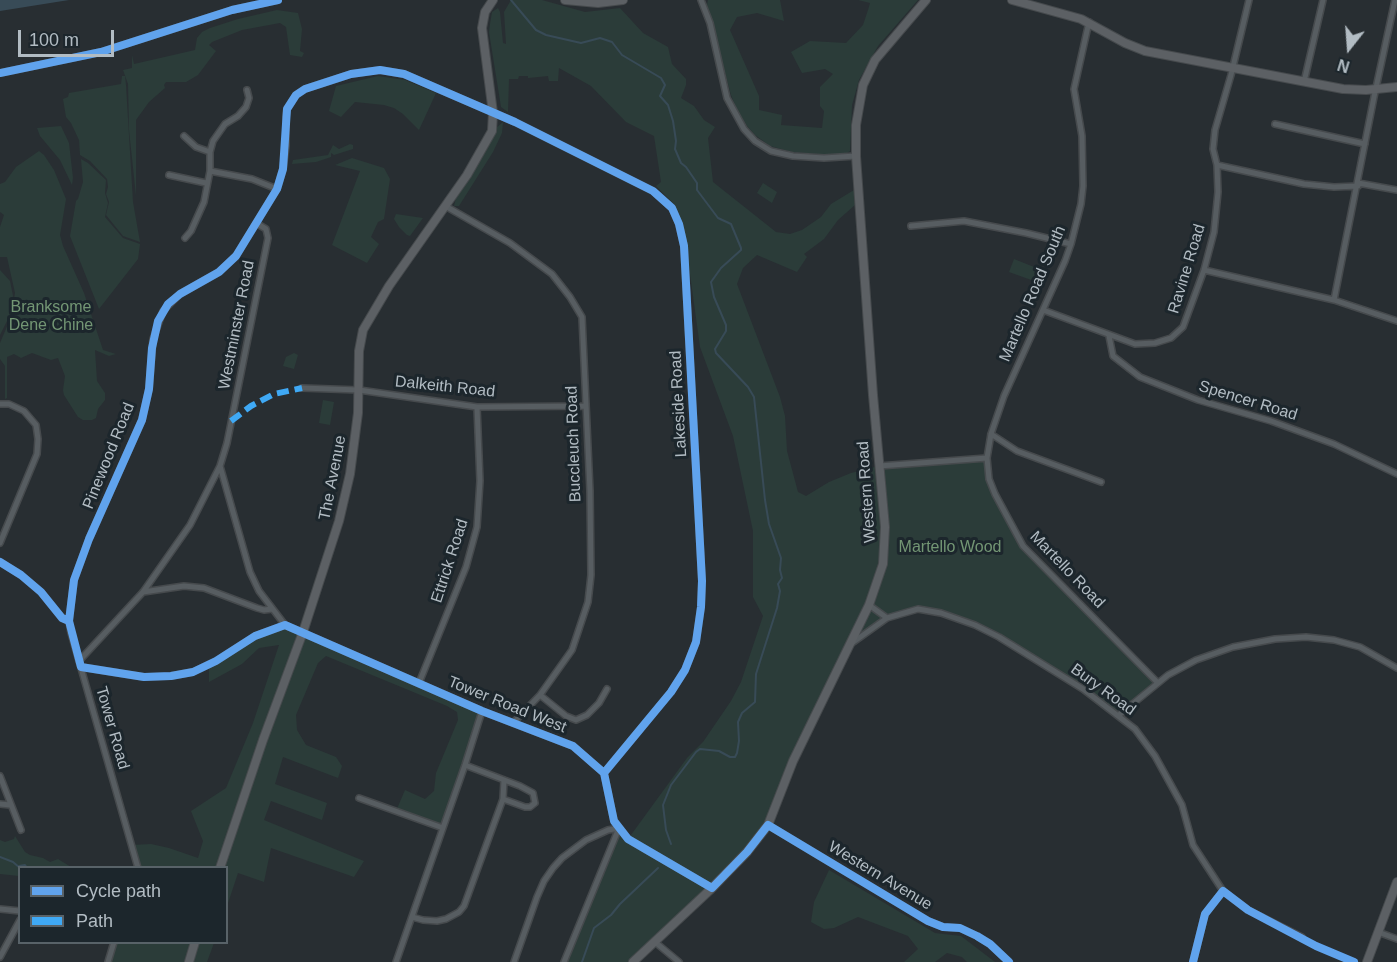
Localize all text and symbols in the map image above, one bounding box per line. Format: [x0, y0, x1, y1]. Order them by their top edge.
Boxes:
scale bar [21, 18, 117, 56]
north arrow [1319, 18, 1379, 78]
text: 100 m [29, 30, 79, 50]
text: N [1336, 56, 1352, 76]
street label: Ravine Road [1164, 222, 1210, 316]
street label: Martello Road South [996, 223, 1070, 365]
street label: Westminster Road [215, 259, 259, 391]
park label: Branksome Dene Chine [9, 298, 93, 336]
street label: Lakeside Road [667, 350, 691, 458]
street label: Dalkeith Road [394, 372, 496, 402]
street label: Spencer Road [1196, 377, 1300, 425]
street label: Buccleuch Road [562, 385, 586, 503]
street label: Pinewood Road [79, 400, 139, 512]
street label: The Avenue [315, 434, 351, 522]
street label: Western Road [854, 440, 880, 544]
street label: Ettrick Road [427, 517, 473, 605]
street label: Martello Road [1025, 528, 1109, 612]
park label: Martello Wood [899, 538, 1001, 558]
street label: Bury Road [1067, 660, 1139, 720]
street label: Tower Road West [445, 673, 569, 737]
street label: Tower Road [91, 684, 133, 772]
street label: Western Avenue [825, 837, 935, 915]
legend [18, 866, 228, 944]
text: Cycle path [76, 881, 161, 901]
text: Path [76, 911, 113, 931]

